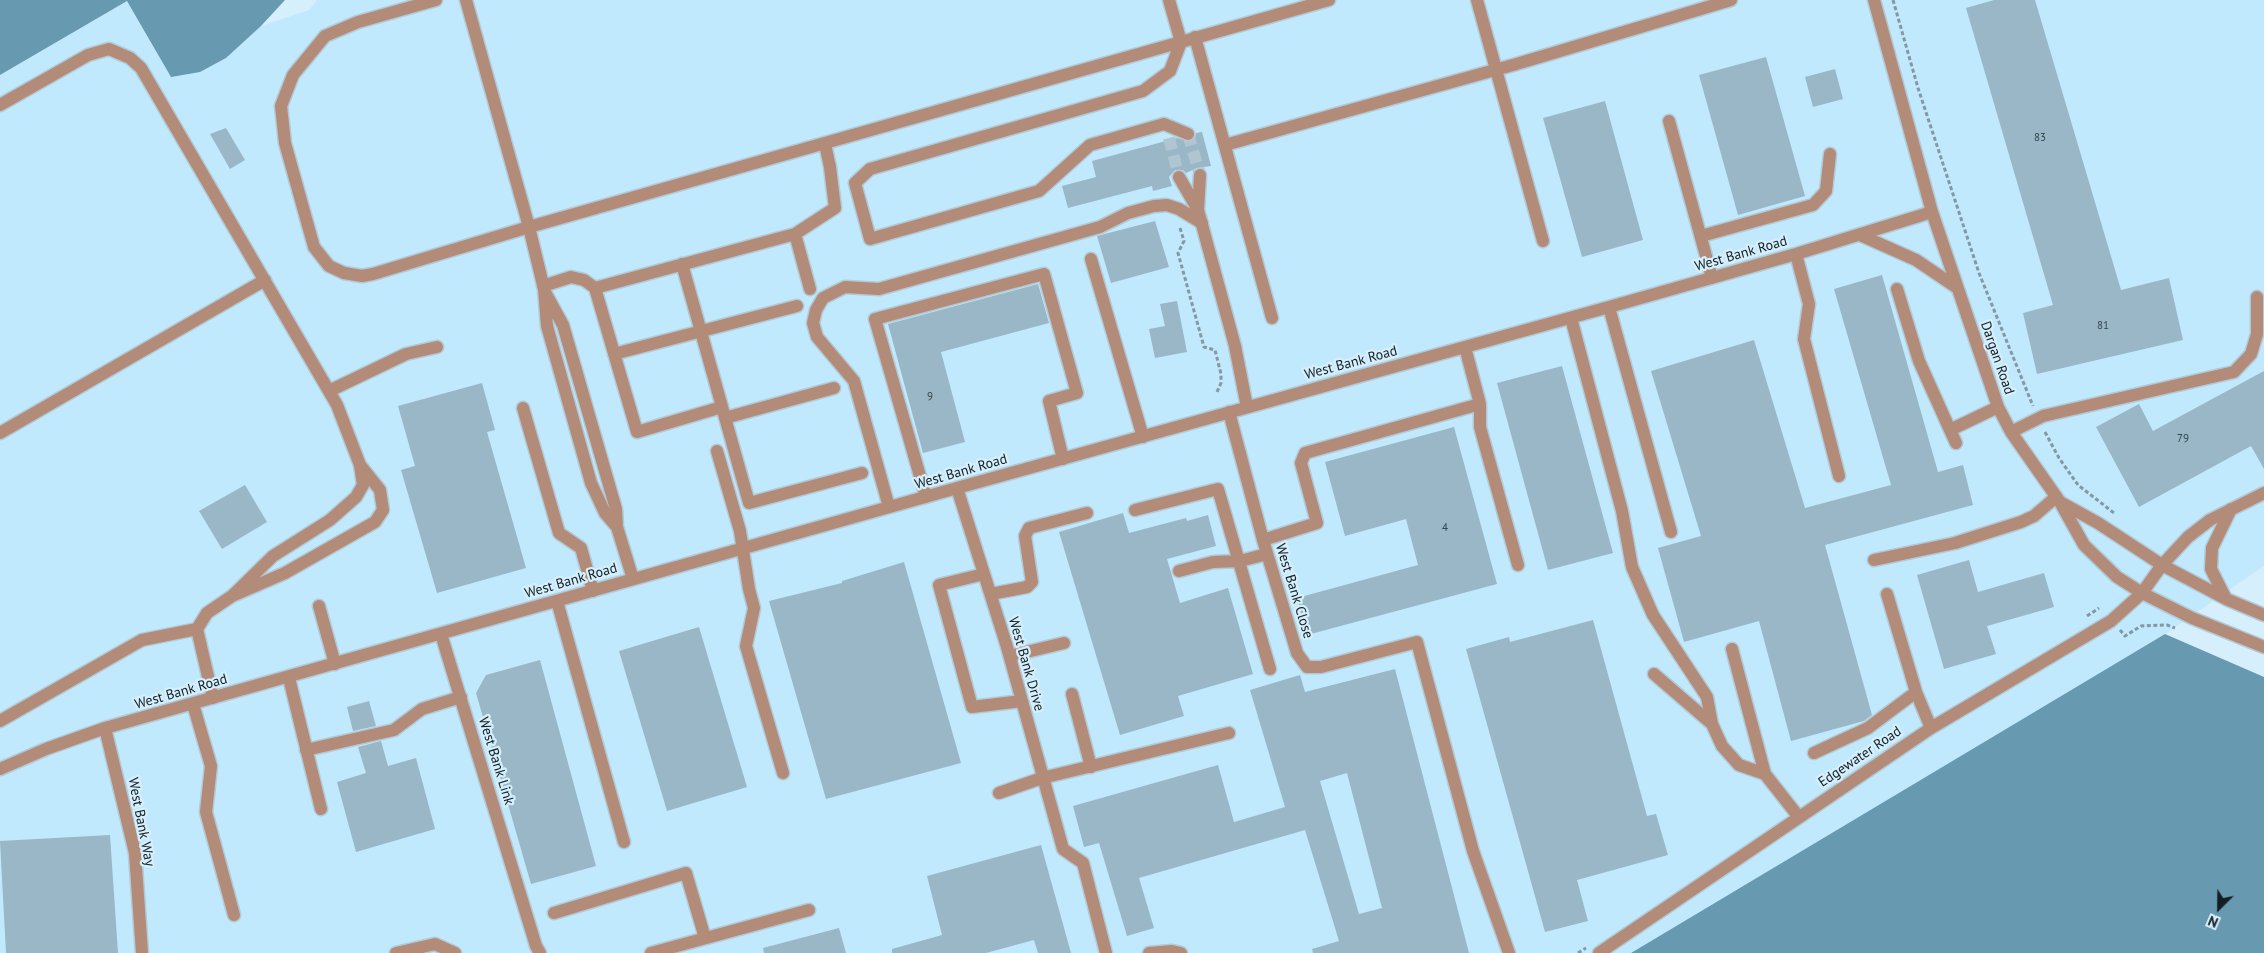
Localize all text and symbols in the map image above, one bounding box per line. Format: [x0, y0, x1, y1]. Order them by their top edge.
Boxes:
house number: 83 [2034, 131, 2046, 145]
street label: West Bank Road [1693, 233, 1789, 275]
street label: Dargan Road [1977, 319, 2017, 397]
house number: 81 [2097, 319, 2109, 333]
street label: West Bank Road [1303, 343, 1399, 383]
house number: 9 [927, 390, 933, 404]
house number: 79 [2177, 432, 2189, 446]
street label: West Bank Road [913, 451, 1009, 493]
house number: 4 [1442, 521, 1448, 535]
street label: West Bank Close [1272, 542, 1316, 640]
street label: West Bank Road [523, 560, 619, 602]
street label: West Bank Drive [1005, 615, 1047, 713]
street label: West Bank Road [133, 671, 229, 713]
street label: West Bank Link [475, 715, 517, 807]
street label: Edgewater Road [1815, 723, 1905, 791]
street label: West Bank Way [124, 776, 158, 868]
north arrow [2194, 883, 2244, 933]
text: N [2205, 912, 2221, 932]

